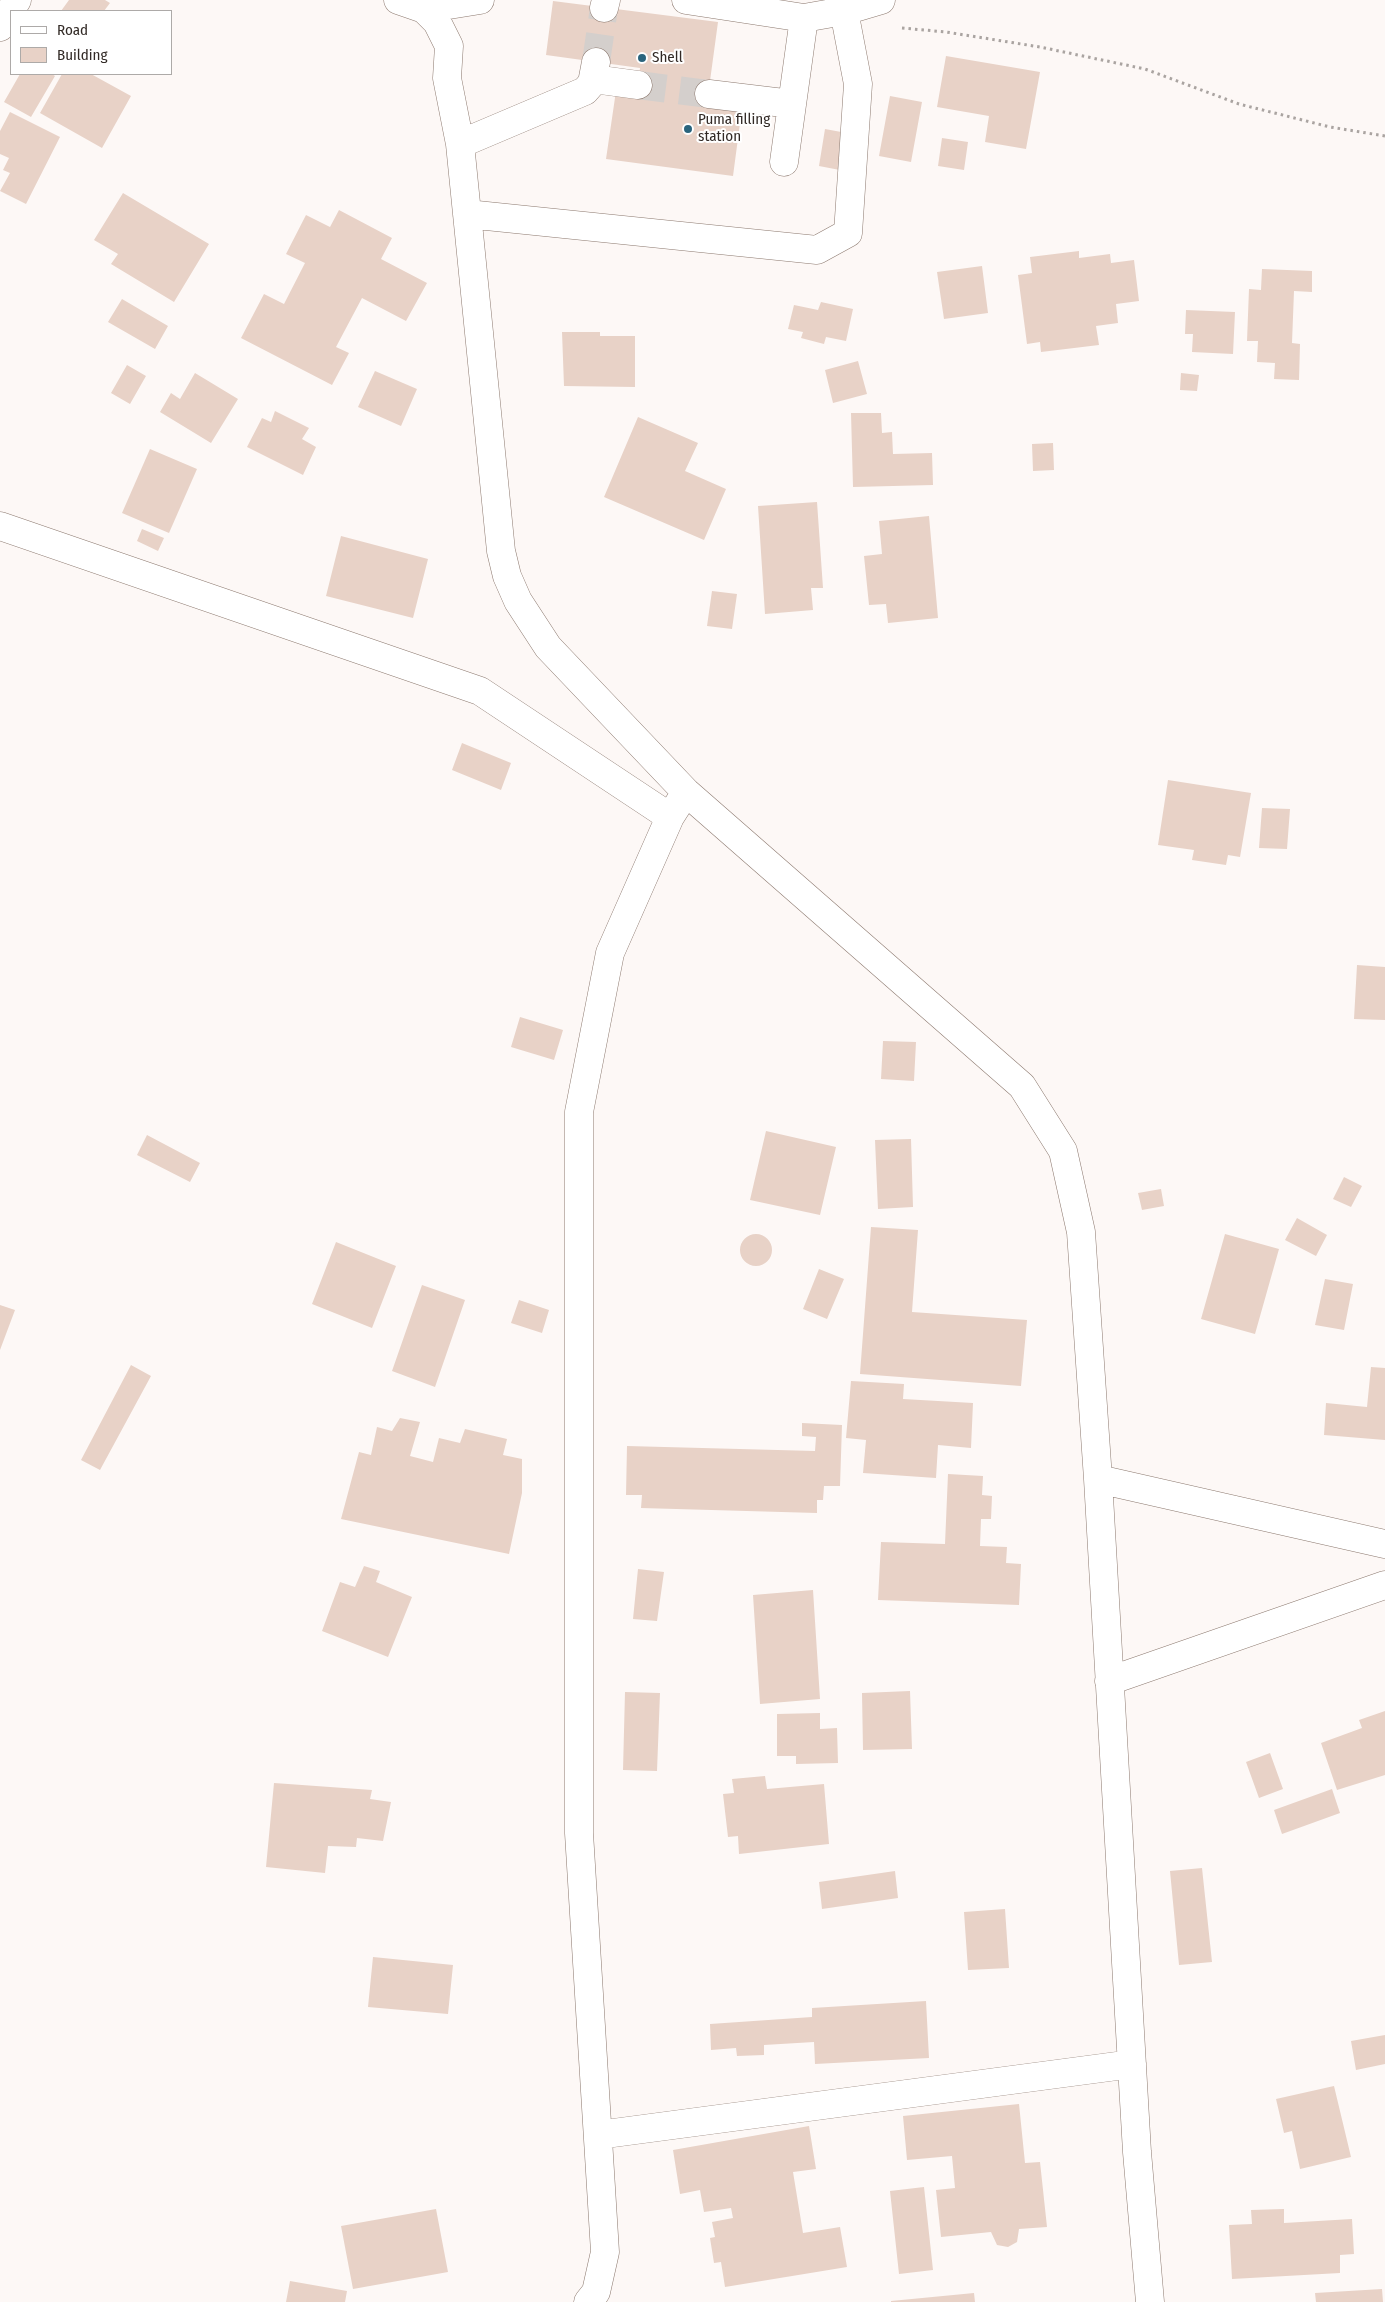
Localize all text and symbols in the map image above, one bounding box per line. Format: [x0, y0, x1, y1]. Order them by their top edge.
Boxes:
legend [10, 10, 172, 75]
text: Road [57, 21, 88, 39]
text: Building [57, 46, 108, 64]
place label: Shell [652, 49, 683, 67]
marker: Shell [636, 52, 648, 64]
place label: Puma filling station [698, 111, 770, 146]
marker: Puma filling station [682, 123, 694, 135]

